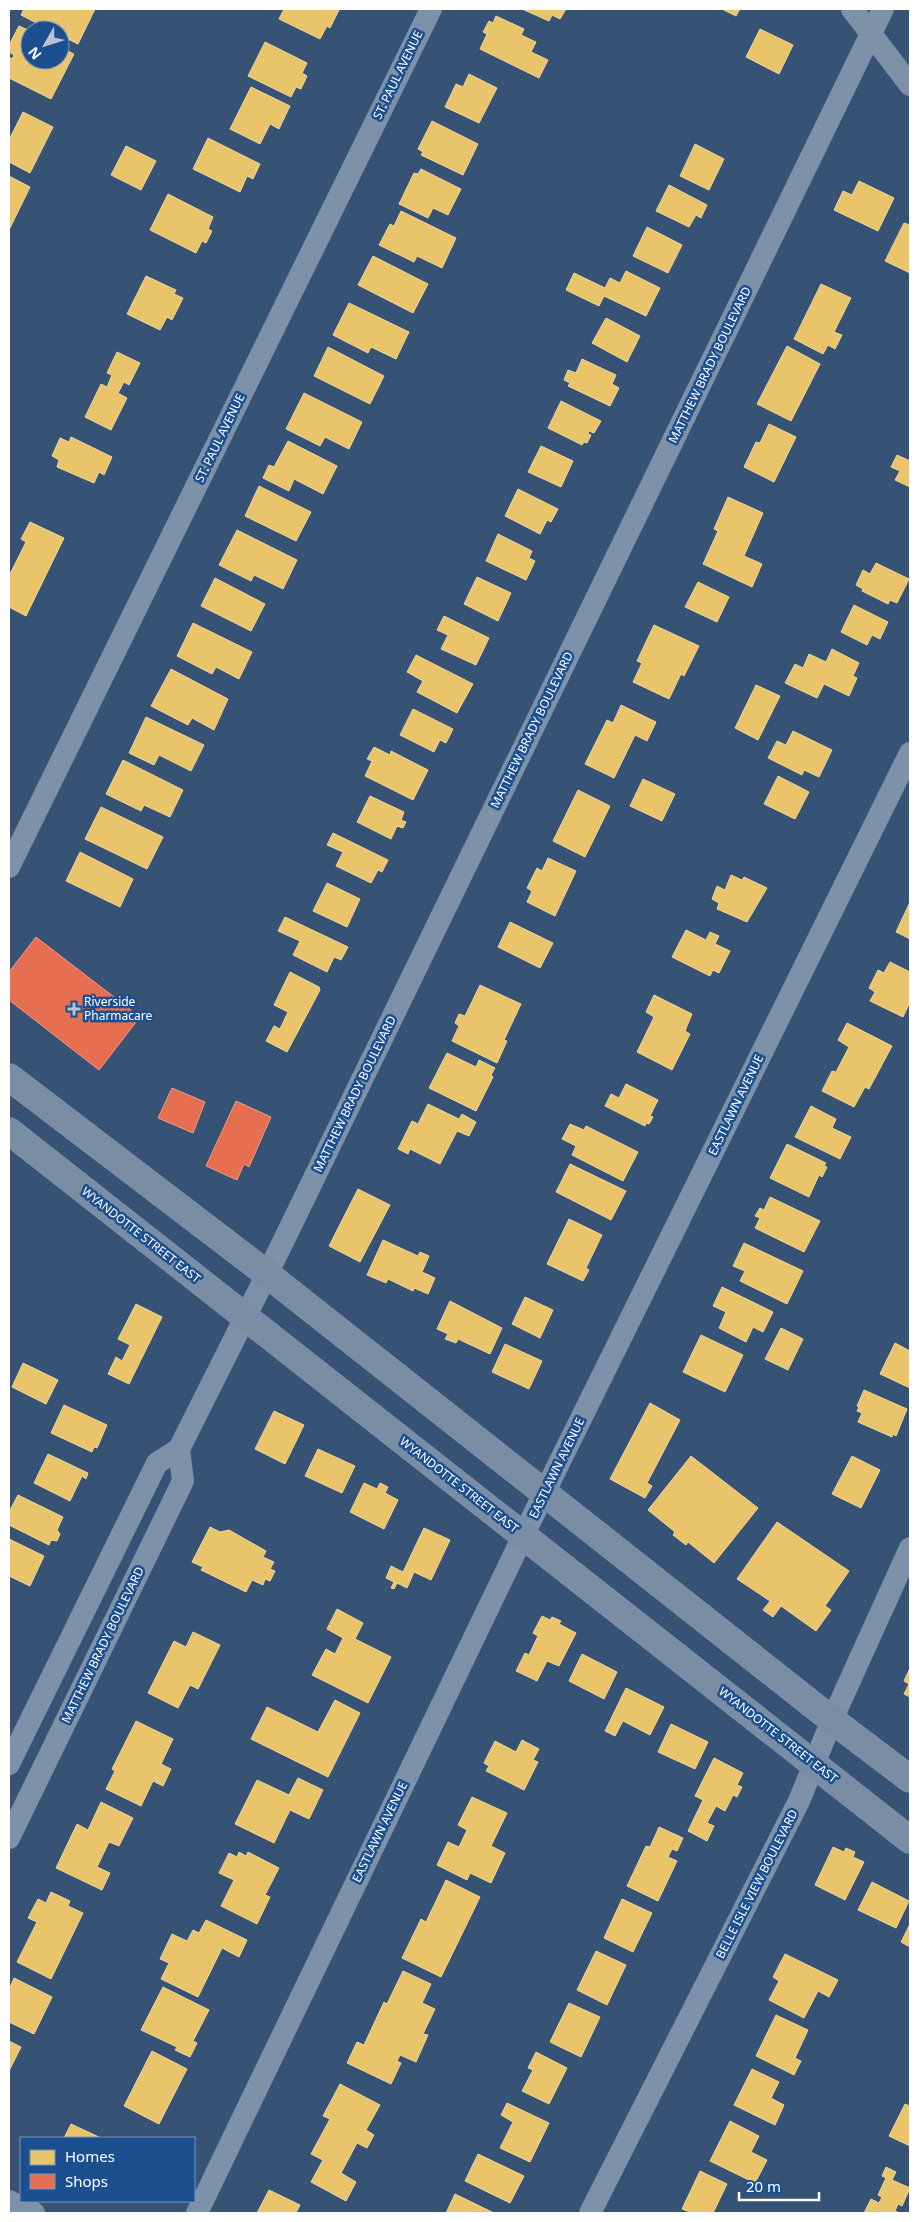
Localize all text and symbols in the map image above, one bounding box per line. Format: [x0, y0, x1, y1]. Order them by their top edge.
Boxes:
north arrow [20, 20, 70, 70]
street label: ST. PAUL AVENUE [369, 27, 426, 122]
text: N [24, 43, 45, 64]
street label: MATTHEW BRADY BOULEVARD [664, 283, 755, 446]
street label: ST. PAUL AVENUE [191, 390, 248, 485]
street label: MATTHEW BRADY BOULEVARD [486, 648, 577, 811]
place label: Riverside Pharmacare [84, 993, 153, 1024]
marker: Riverside Pharmacare [68, 1003, 80, 1015]
street label: MATTHEW BRADY BOULEVARD [309, 1012, 400, 1175]
street label: EASTLAWN AVENUE [704, 1052, 767, 1158]
street label: WYANDOTTE STREET EAST [78, 1183, 205, 1287]
street label: EASTLAWN AVENUE [525, 1415, 588, 1521]
street label: WYANDOTTE STREET EAST [396, 1433, 523, 1537]
street label: MATTHEW BRADY BOULEVARD [57, 1563, 148, 1726]
street label: WYANDOTTE STREET EAST [715, 1683, 842, 1787]
street label: EASTLAWN AVENUE [348, 1779, 411, 1885]
street label: BELLE ISLE VIEW BOULEVARD [711, 1806, 802, 1961]
legend [20, 2137, 195, 2202]
text: Homes [65, 2146, 115, 2166]
scale bar [739, 2170, 819, 2202]
text: Shops [65, 2171, 108, 2191]
text: 20 m [746, 2176, 781, 2196]

